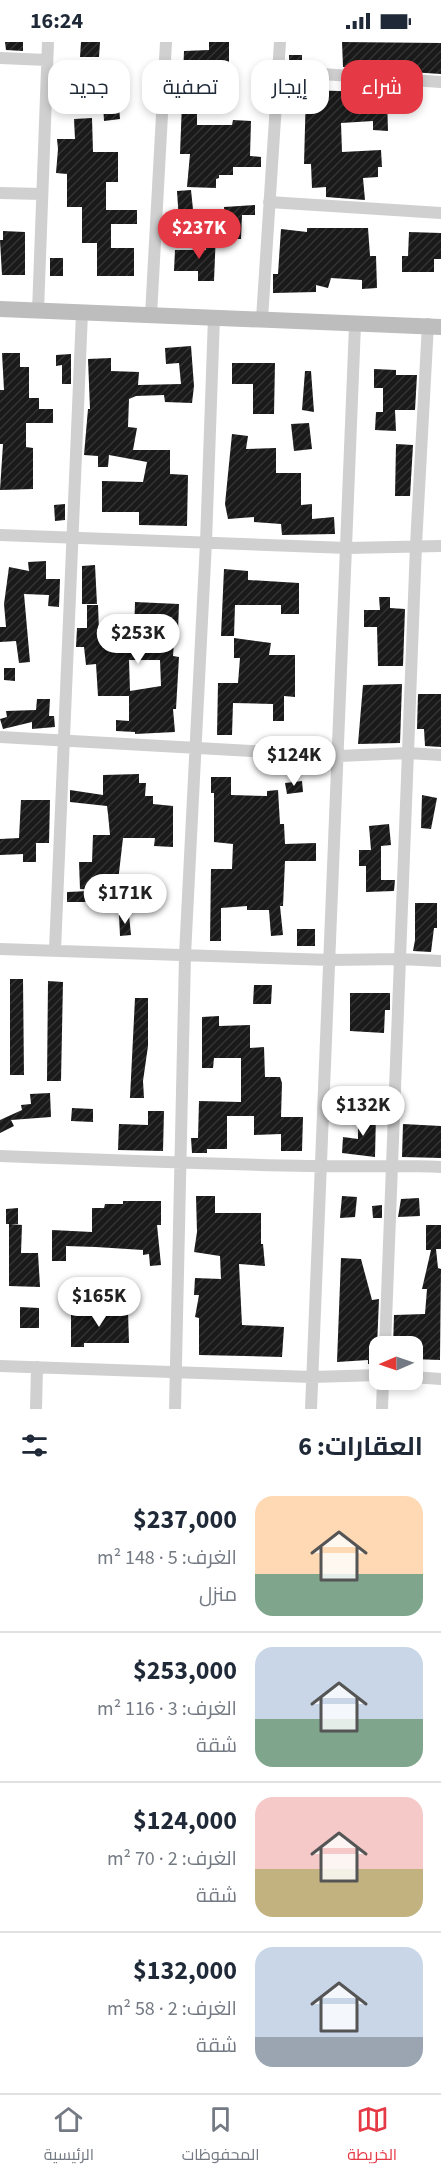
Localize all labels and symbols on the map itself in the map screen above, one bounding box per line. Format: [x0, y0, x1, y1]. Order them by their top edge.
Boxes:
pin: $237K [157, 209, 241, 260]
pin: $253K [96, 614, 180, 665]
pin: $124K [252, 736, 336, 787]
pin: $171K [83, 874, 167, 925]
pin: $132K [321, 1086, 405, 1137]
pin: $165K [57, 1277, 141, 1328]
north arrow [369, 1336, 423, 1390]

